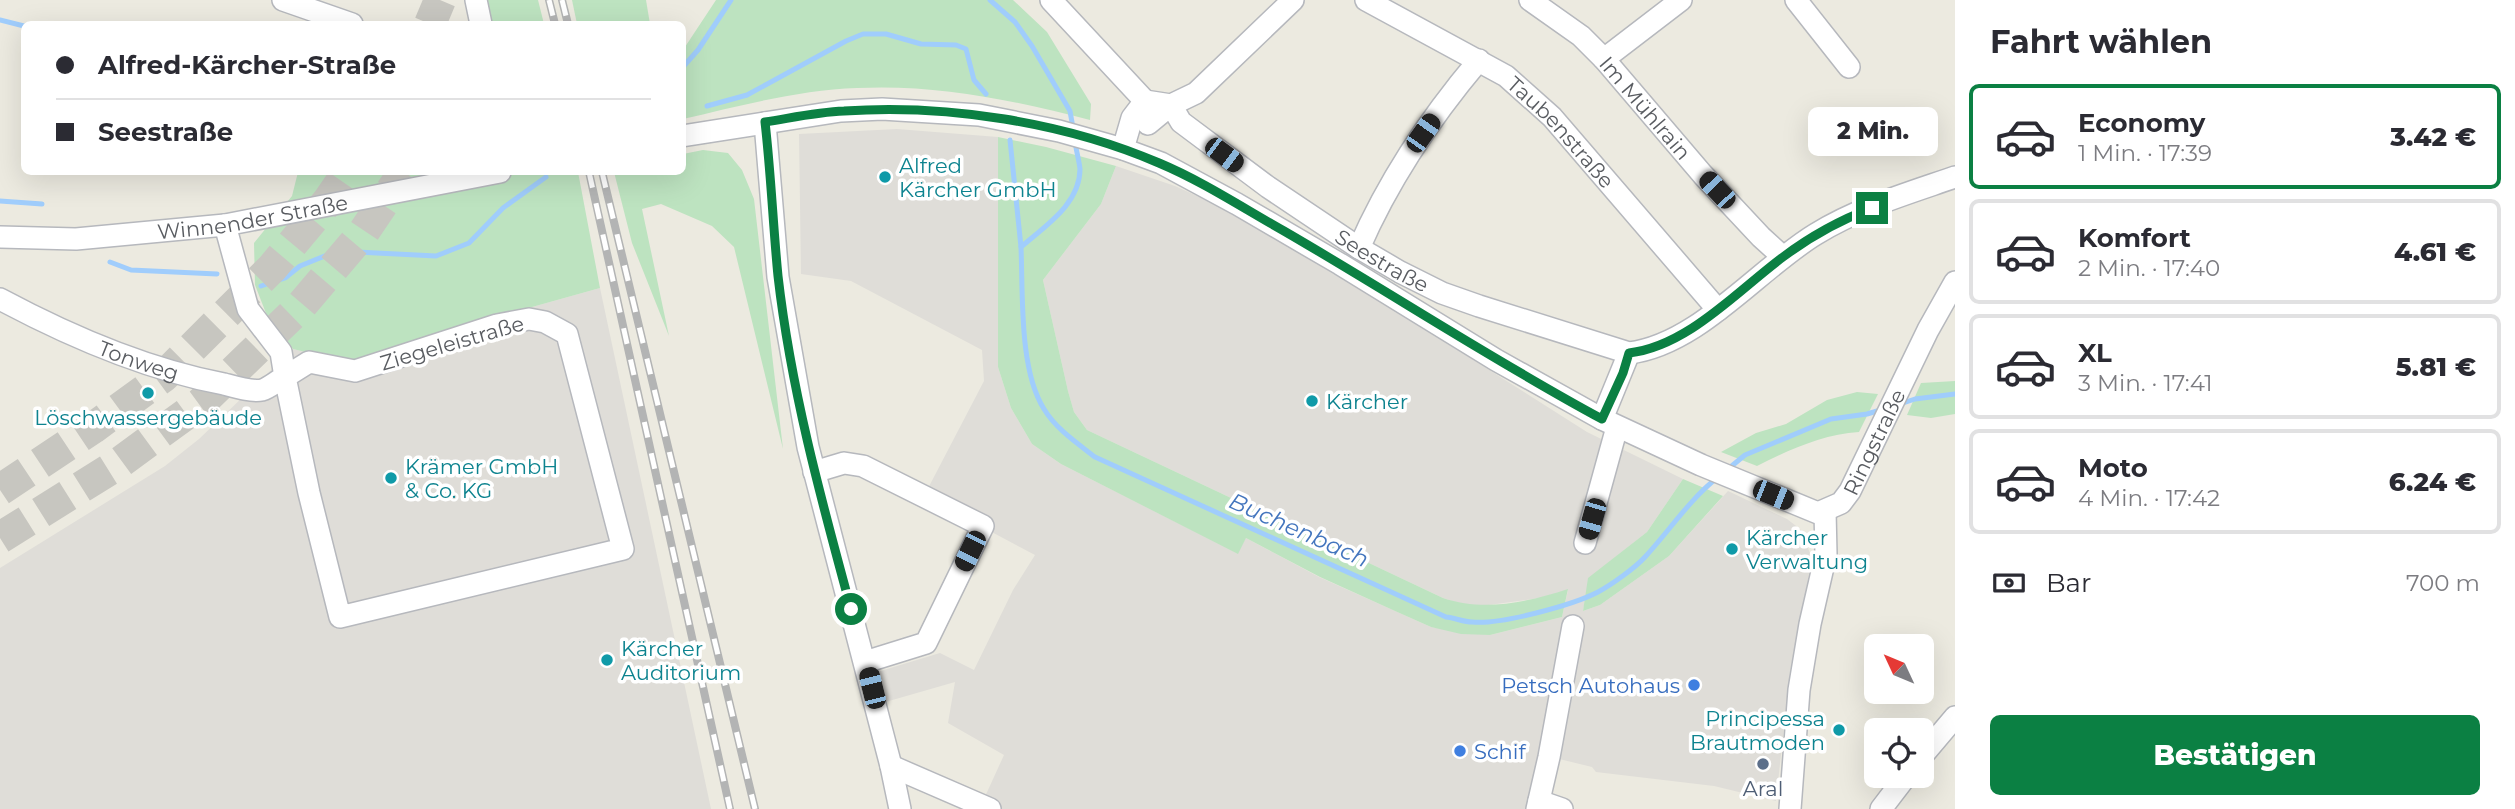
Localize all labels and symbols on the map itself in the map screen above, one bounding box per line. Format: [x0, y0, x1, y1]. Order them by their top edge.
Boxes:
street label: Im Mühlrain [1595, 51, 1697, 165]
street label: Taubenstraße [1502, 71, 1620, 193]
callout: 2 Min. [1807, 106, 1937, 156]
car [1403, 110, 1444, 156]
car [1201, 134, 1248, 176]
place label: Alfred Kärcher GmbH [899, 153, 1056, 202]
car [1695, 167, 1740, 213]
marker: Alfred Kärcher GmbH [877, 169, 893, 185]
street label: Winnender Straße [156, 189, 350, 244]
route end [1856, 192, 1888, 224]
street label: Seestraße [1331, 223, 1433, 297]
street label: Ziegeleistraße [377, 311, 527, 375]
street label: Tonweg [95, 335, 182, 385]
marker: Löschwassergebäude [140, 385, 156, 401]
street label: Ringstraße [1837, 385, 1910, 499]
place label: Kärcher [1326, 389, 1408, 414]
marker: Kärcher [1304, 393, 1320, 409]
place label: Löschwassergebäude [34, 405, 262, 430]
place label: Krämer GmbH & Co. KG [405, 454, 558, 503]
marker: Krämer GmbH & Co. KG [383, 470, 399, 486]
car [1750, 477, 1797, 513]
water label: Buchenbach [1225, 487, 1373, 573]
car [1577, 496, 1608, 542]
place label: Kärcher Verwaltung [1746, 525, 1868, 574]
car [952, 528, 989, 574]
marker: Kärcher Verwaltung [1724, 541, 1740, 557]
route start [835, 593, 867, 625]
north arrow [1864, 634, 1934, 704]
place label: Kärcher Auditorium [621, 636, 741, 685]
marker: Kärcher Auditorium [599, 652, 615, 668]
car [857, 665, 888, 711]
place label: Petsch Autohaus [1501, 673, 1680, 698]
marker: Petsch Autohaus [1686, 677, 1702, 693]
place label: Principessa Brautmoden [1690, 706, 1825, 755]
marker: Principessa Brautmoden [1831, 722, 1847, 738]
place label: Schif [1474, 739, 1526, 764]
marker: Schif [1452, 743, 1468, 759]
marker: Aral [1755, 756, 1771, 772]
place label: Aral [1743, 776, 1783, 801]

